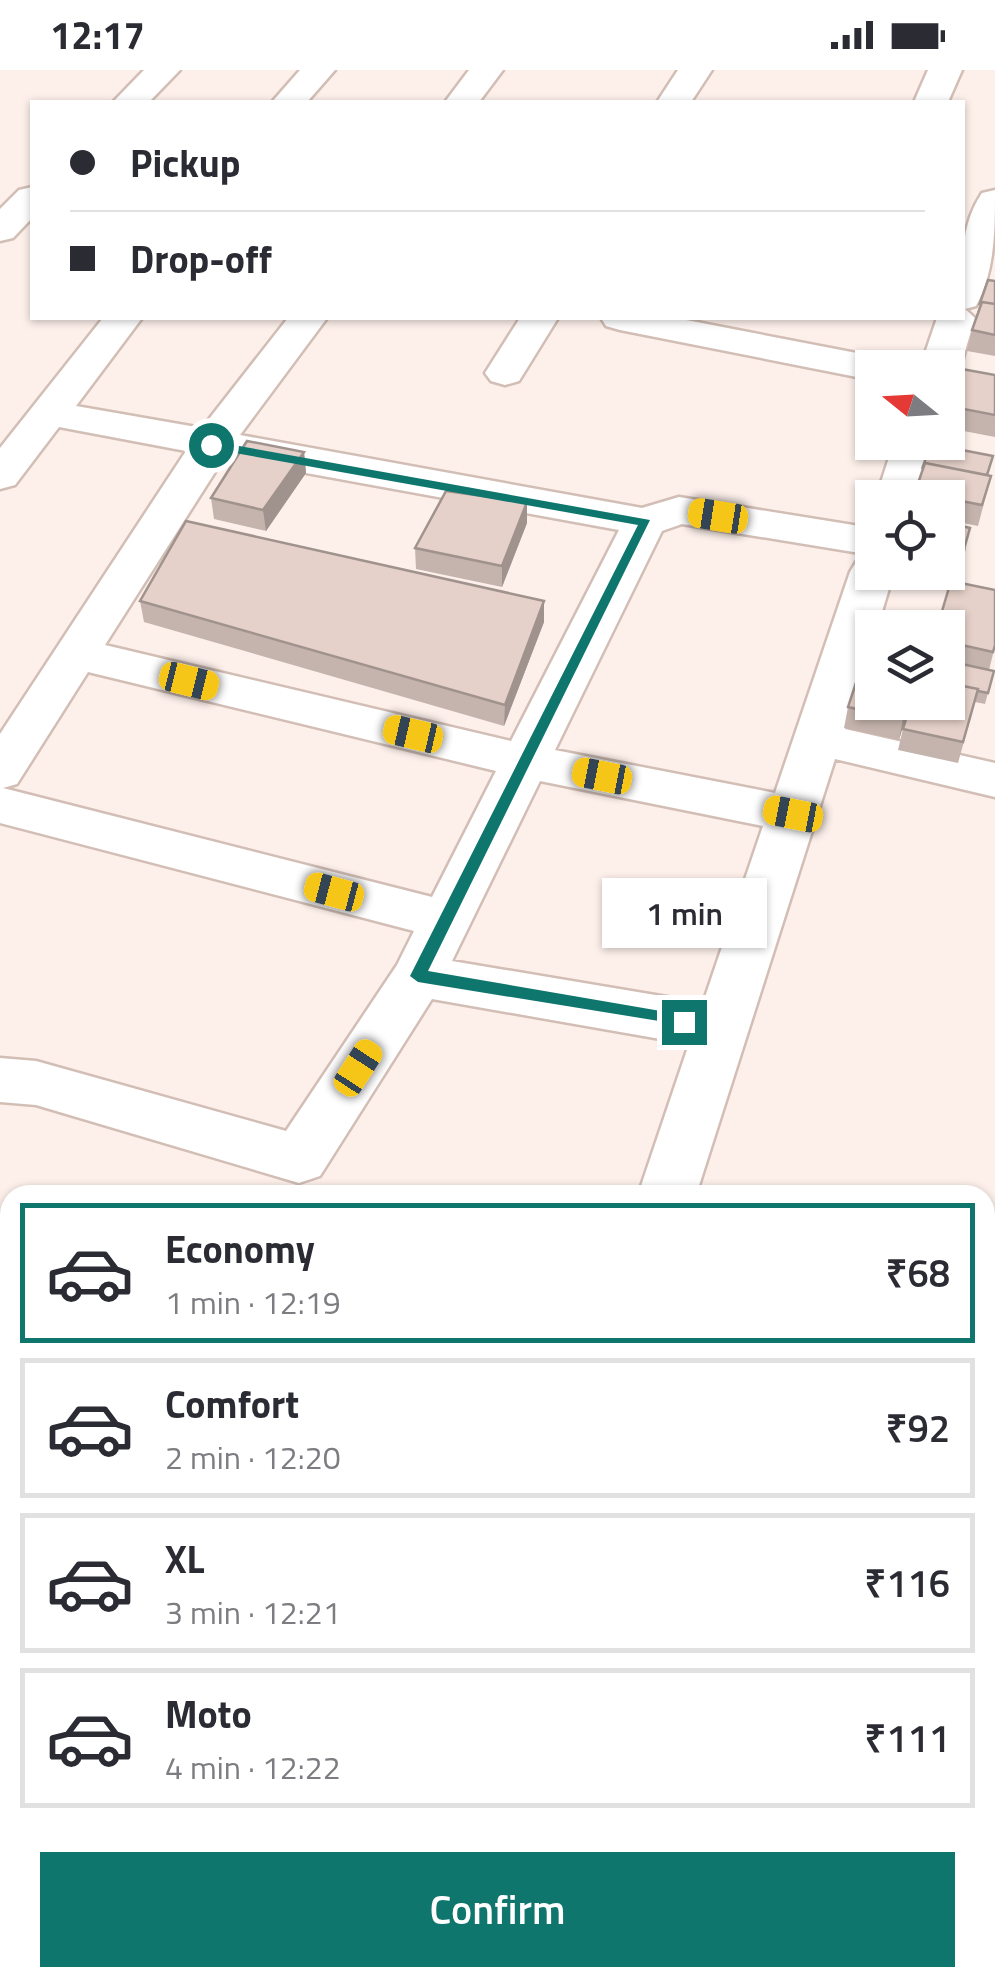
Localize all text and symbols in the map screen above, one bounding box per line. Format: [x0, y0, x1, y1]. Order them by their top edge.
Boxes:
text: 12:17 [50, 6, 145, 64]
text: Pickup [130, 134, 240, 192]
text: Drop-off [130, 230, 272, 288]
north arrow [855, 350, 965, 460]
map controls [855, 350, 965, 720]
route start [189, 423, 234, 468]
button: locate [855, 480, 965, 590]
car [686, 496, 750, 536]
button: layers [855, 610, 965, 720]
car [156, 659, 222, 703]
car [380, 713, 446, 755]
car [570, 756, 634, 796]
car [761, 794, 825, 834]
car [301, 870, 367, 914]
callout: 1 min [602, 877, 766, 947]
text: 1 min [646, 889, 723, 937]
route end [662, 1000, 707, 1045]
car [329, 1035, 387, 1101]
text: Economy [165, 1220, 315, 1278]
icon: car [45, 1228, 135, 1318]
text: ₹68 [886, 1244, 950, 1302]
text: 1 min · 12:19 [165, 1278, 341, 1326]
text: Comfort [165, 1375, 299, 1433]
icon: car [45, 1383, 135, 1473]
text: ₹92 [886, 1399, 950, 1457]
text: 2 min · 12:20 [165, 1433, 341, 1481]
text: XL [165, 1530, 205, 1588]
icon: car [45, 1538, 135, 1628]
text: ₹116 [864, 1554, 950, 1612]
text: 3 min · 12:21 [165, 1588, 341, 1636]
text: Moto [165, 1685, 252, 1743]
icon: car [45, 1693, 135, 1783]
text: ₹111 [864, 1709, 950, 1767]
text: 4 min · 12:22 [165, 1743, 341, 1791]
button: Confirm [40, 1852, 955, 1967]

